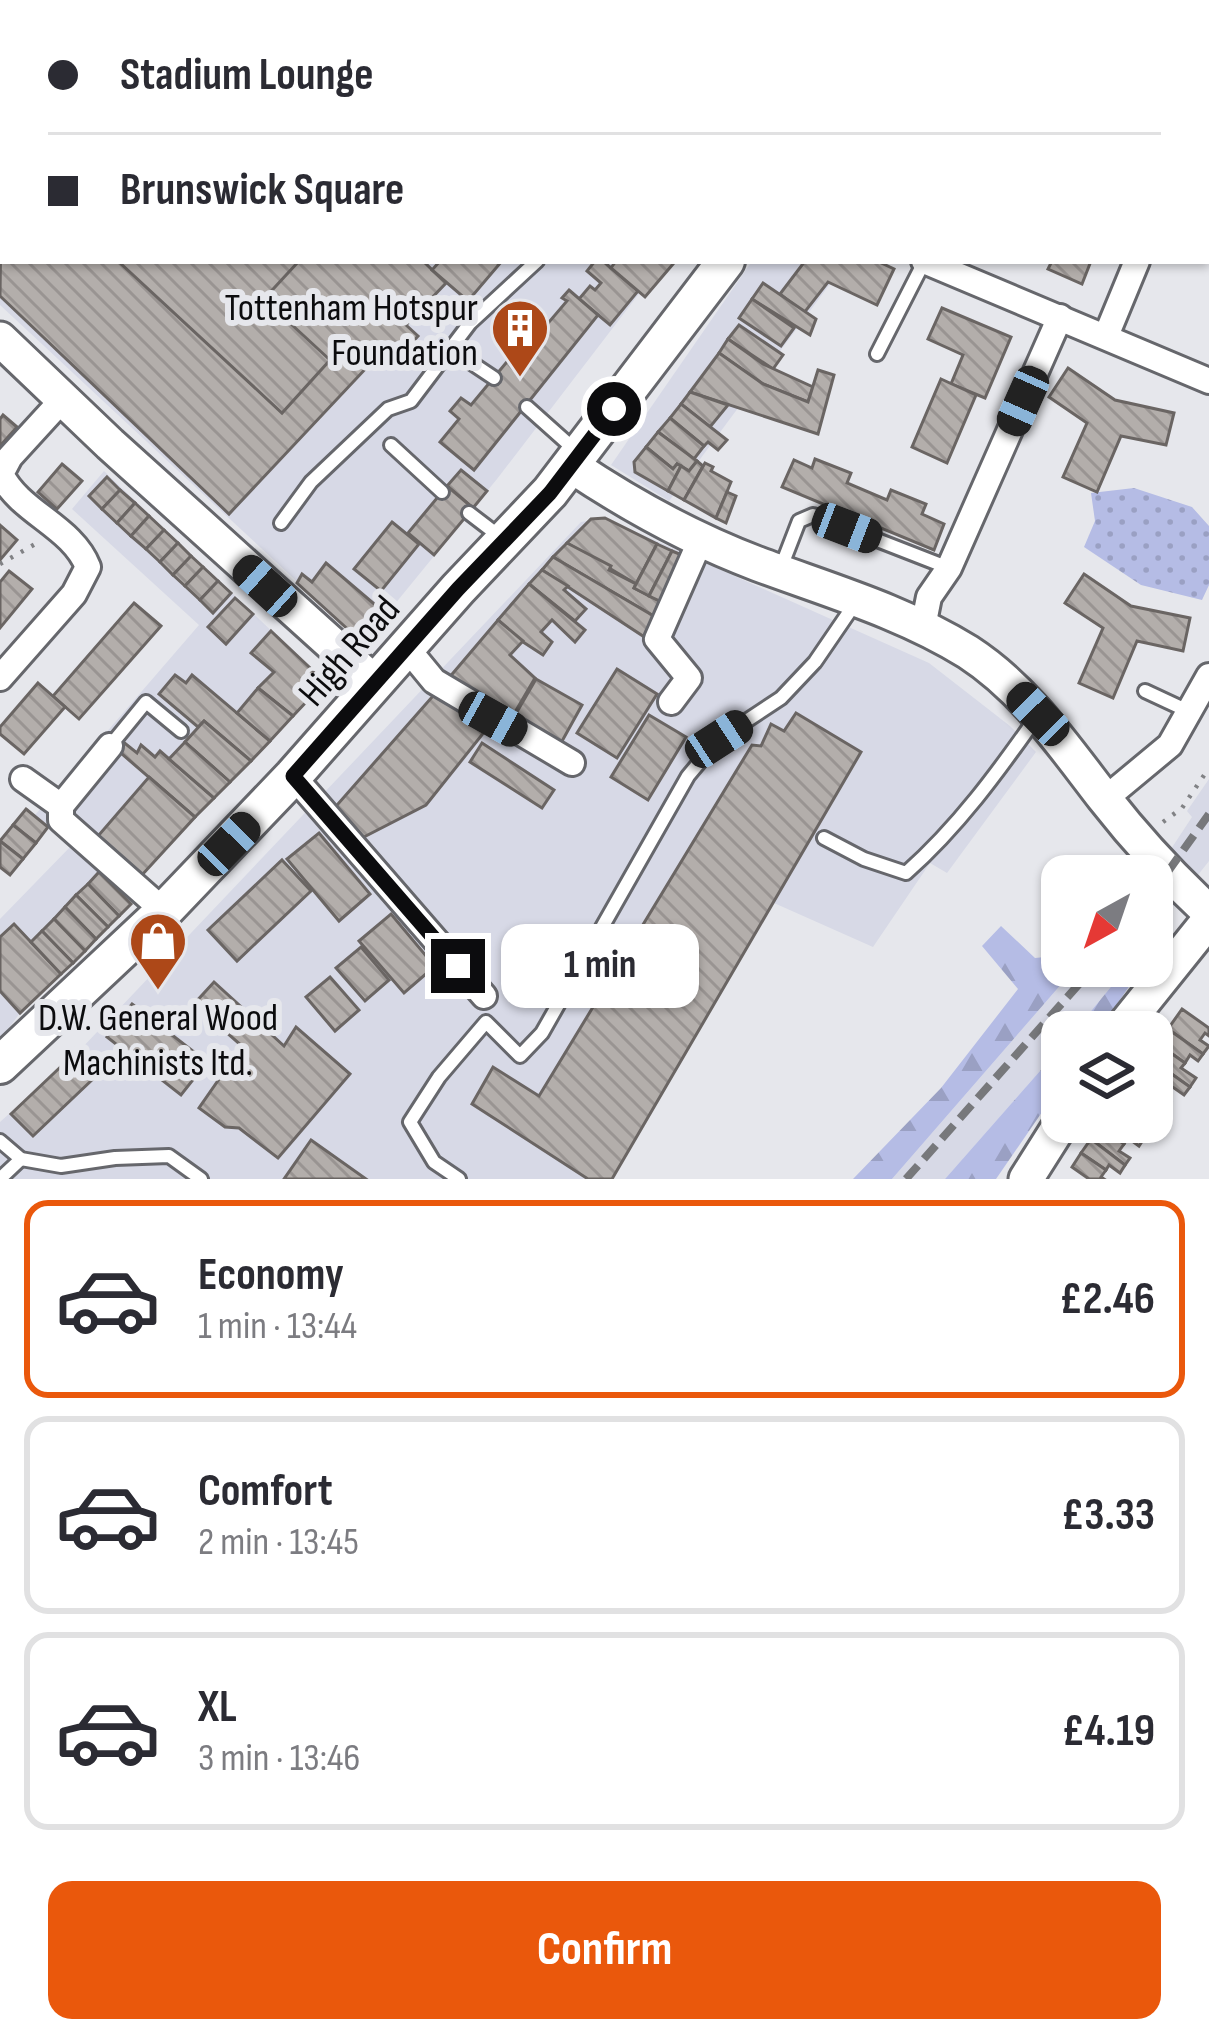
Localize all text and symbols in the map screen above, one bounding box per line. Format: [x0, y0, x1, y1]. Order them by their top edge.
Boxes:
text: Stadium Lounge [120, 48, 373, 103]
text: Brunswick Square [120, 163, 404, 218]
place label: Tottenham Hotspur Foundation [225, 285, 478, 377]
building icon: Tottenham Hotspur Foundation [489, 297, 551, 379]
car [992, 361, 1054, 441]
route start [587, 382, 641, 436]
car [807, 498, 887, 558]
car [226, 549, 304, 623]
street label: High Road [289, 587, 410, 716]
car [1000, 676, 1076, 752]
car [453, 686, 533, 752]
car [679, 704, 759, 774]
car [191, 806, 267, 882]
north arrow [1041, 855, 1173, 987]
map controls [1041, 855, 1173, 1143]
shop icon: D.W. General Wood Machinists ltd. [127, 910, 189, 992]
callout: 1 min [500, 924, 698, 1008]
route end [431, 939, 485, 993]
text: 1 min [564, 942, 636, 989]
place label: D.W. General Wood Machinists ltd. [38, 995, 278, 1087]
button: layers [1041, 1011, 1173, 1143]
icon: car [54, 1245, 162, 1353]
text: Economy [198, 1248, 344, 1303]
text: £2.46 [1060, 1272, 1155, 1327]
text: 1 min · 13:44 [198, 1303, 357, 1350]
icon: car [54, 1461, 162, 1569]
text: Comfort [198, 1464, 333, 1519]
text: £3.33 [1061, 1488, 1155, 1543]
text: 2 min · 13:45 [198, 1519, 359, 1566]
icon: car [54, 1677, 162, 1785]
text: XL [198, 1680, 237, 1735]
text: £4.19 [1062, 1704, 1155, 1759]
text: 3 min · 13:46 [198, 1735, 360, 1782]
button: Confirm [48, 1881, 1161, 2019]

